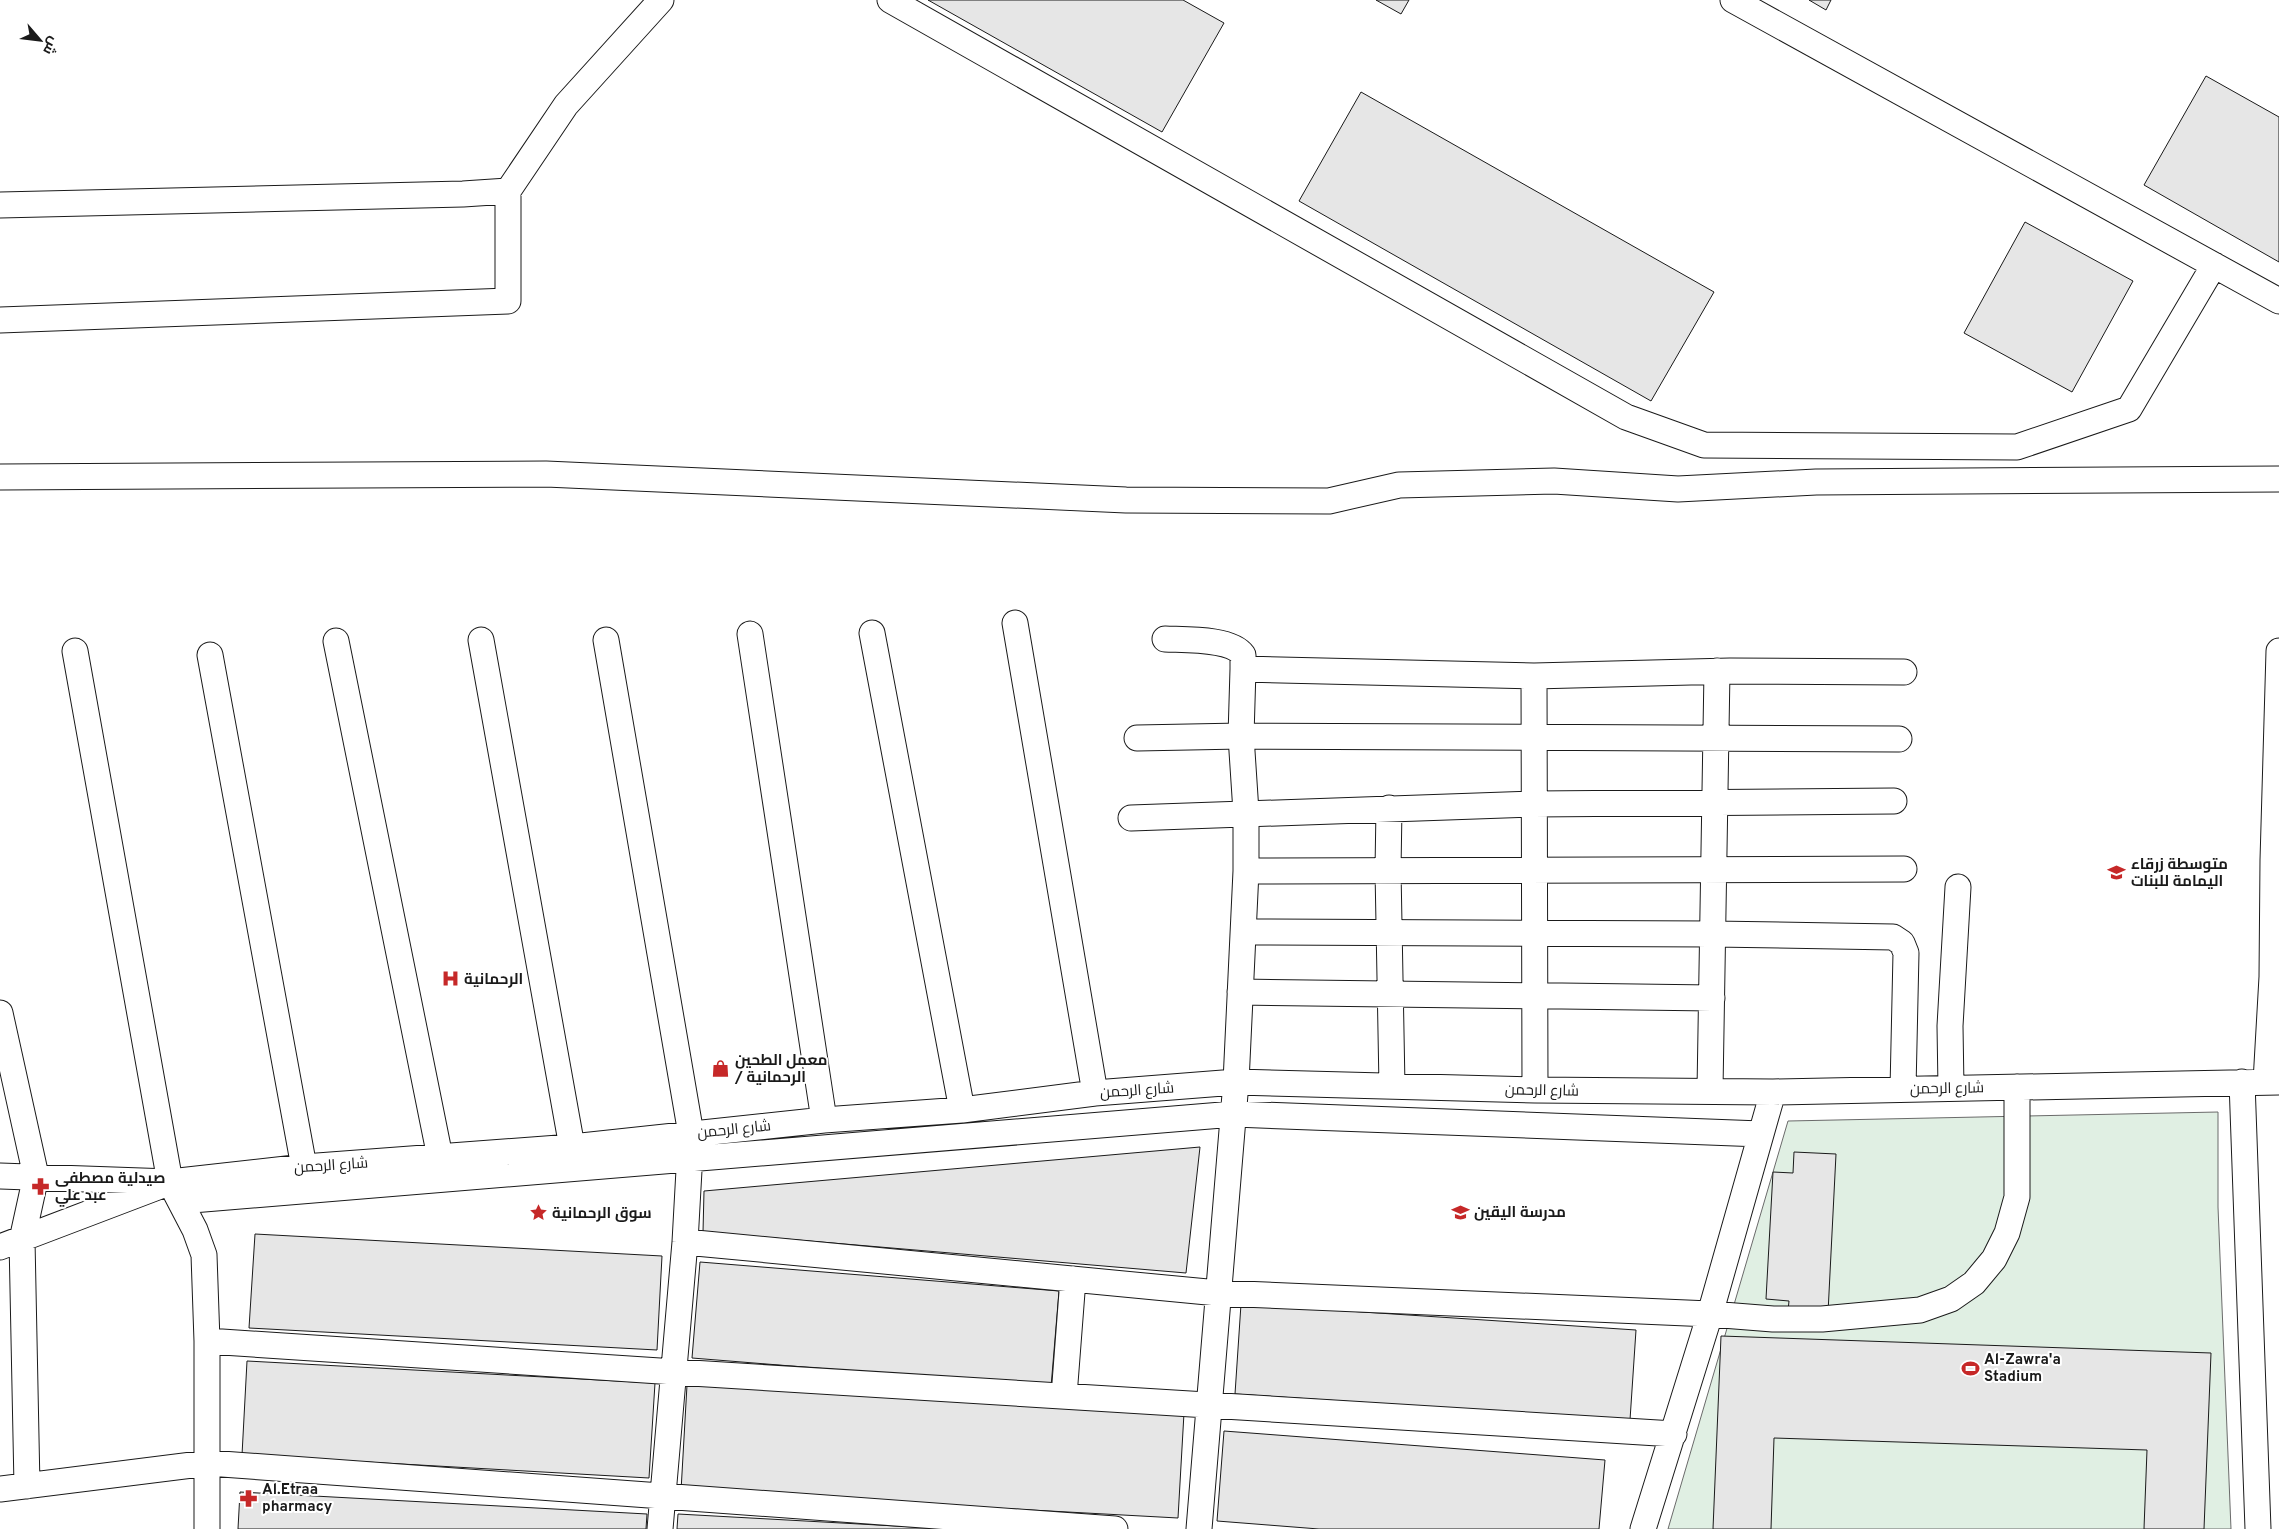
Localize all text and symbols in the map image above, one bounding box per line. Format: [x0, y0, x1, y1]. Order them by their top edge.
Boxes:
north arrow [15, 15, 65, 65]
text: ش [38, 33, 63, 58]
place label: متوسطة زرقاء اليمامة للبنات [2131, 856, 2228, 892]
school or university icon: متوسطة زرقاء اليمامة للبنات [2107, 863, 2127, 883]
hospital icon: الرحمانية [440, 969, 460, 989]
place label: الرحمانية [464, 971, 523, 990]
place label: معمل الطحين / الرحمانية [734, 1052, 828, 1088]
shop icon: معمل الطحين / الرحمانية [711, 1059, 731, 1079]
street label: شارع الرحمن [1099, 1079, 1175, 1104]
street label: شارع الرحمن [1910, 1079, 1984, 1100]
street label: شارع الرحمن [1505, 1081, 1579, 1102]
street label: شارع الرحمن [696, 1117, 772, 1144]
street label: شارع الرحمن [293, 1154, 369, 1179]
place label: صيدلية مصطفى عبد علي [55, 1170, 165, 1207]
pharmacy icon: صيدلية مصطفى عبد علي [31, 1177, 51, 1197]
school or university icon: مدرسة اليقين [1450, 1202, 1470, 1222]
place icon: سوق الرحمانية [528, 1203, 548, 1223]
place label: مدرسة اليقين [1474, 1204, 1566, 1223]
place label: سوق الرحمانية [552, 1205, 652, 1224]
place label: Al-Zawra'a Stadium [1984, 1351, 2061, 1387]
sports icon: Al-Zawra'a Stadium [1960, 1358, 1980, 1378]
place label: Al.Etraa pharmacy [262, 1481, 333, 1517]
pharmacy icon: Al.Etraa pharmacy [238, 1488, 258, 1508]

